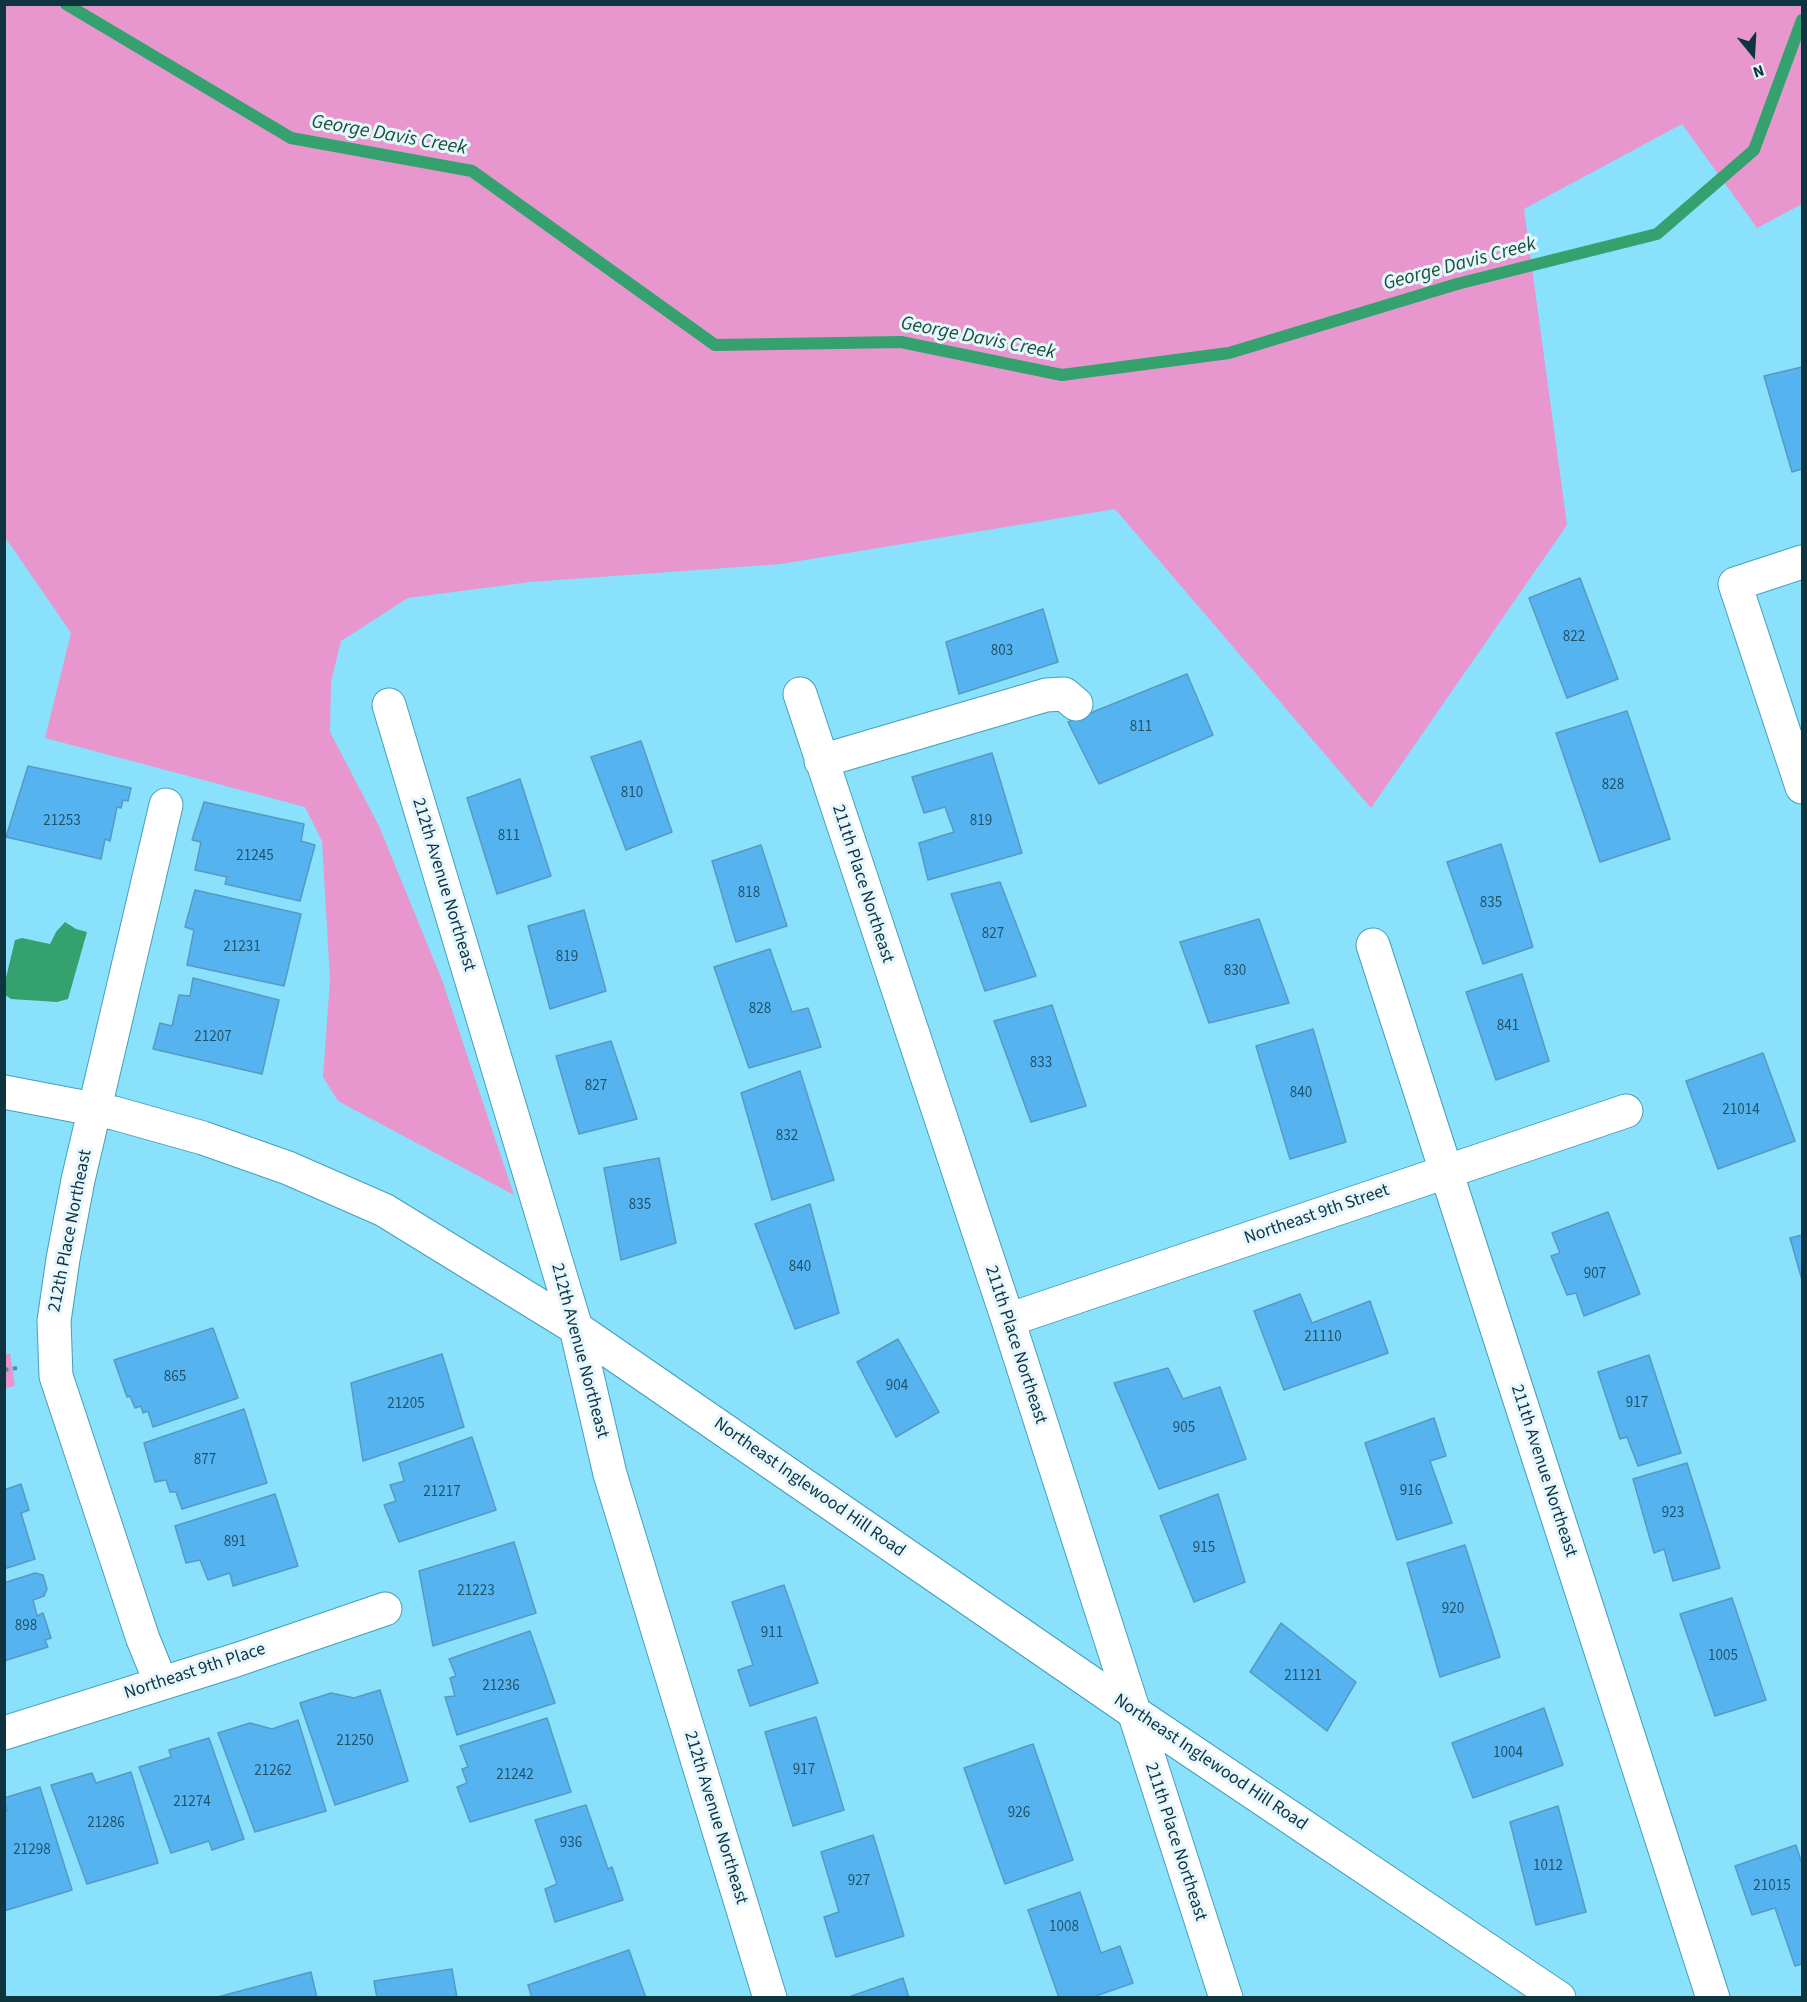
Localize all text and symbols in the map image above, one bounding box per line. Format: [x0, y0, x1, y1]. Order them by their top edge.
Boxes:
north arrow [1723, 24, 1783, 84]
text: N [1750, 59, 1767, 83]
water label: George Davis Creek [310, 111, 468, 161]
water label: George Davis Creek [1381, 233, 1539, 297]
water label: George Davis Creek [899, 312, 1057, 366]
house number: 822 [1563, 629, 1585, 647]
house number: 803 [991, 643, 1013, 661]
house number: 811 [1130, 719, 1152, 737]
house number: 828 [1602, 777, 1624, 795]
house number: 810 [621, 785, 643, 803]
street label: 212th Avenue Northeast [406, 796, 480, 974]
street label: 211th Place Northeast [826, 802, 898, 966]
house number: 21253 [43, 813, 81, 831]
house number: 819 [970, 813, 992, 831]
house number: 811 [498, 828, 520, 846]
house number: 21245 [236, 848, 274, 866]
house number: 818 [738, 885, 760, 903]
house number: 835 [1480, 895, 1502, 913]
house number: 827 [982, 926, 1004, 944]
house number: 21231 [223, 939, 261, 957]
house number: 819 [556, 949, 578, 967]
house number: 830 [1224, 963, 1246, 981]
house number: 828 [749, 1001, 771, 1019]
house number: 841 [1497, 1018, 1519, 1036]
house number: 21207 [194, 1029, 232, 1047]
house number: 833 [1030, 1055, 1052, 1073]
house number: 827 [585, 1078, 607, 1096]
house number: 840 [1290, 1085, 1312, 1103]
house number: 21014 [1722, 1102, 1760, 1120]
house number: 832 [776, 1128, 798, 1146]
street label: 212th Place Northeast [45, 1148, 97, 1314]
street label: Northeast 9th Street [1242, 1180, 1392, 1250]
house number: 835 [629, 1197, 651, 1215]
house number: 840 [789, 1259, 811, 1277]
street label: 212th Avenue Northeast [545, 1261, 613, 1441]
street label: 211th Place Northeast [979, 1263, 1051, 1427]
house number: 907 [1584, 1266, 1606, 1284]
house number: 21110 [1304, 1329, 1342, 1347]
house number: 865 [164, 1369, 186, 1387]
house number: 904 [886, 1378, 908, 1396]
street label: 211th Avenue Northeast [1505, 1382, 1581, 1560]
house number: 917 [1626, 1395, 1648, 1413]
house number: 21205 [387, 1396, 425, 1414]
street label: Northeast Inglewood Hill Road [709, 1413, 909, 1563]
house number: 905 [1173, 1420, 1195, 1438]
house number: 877 [194, 1452, 216, 1470]
house number: 916 [1400, 1483, 1422, 1501]
house number: 21217 [423, 1484, 461, 1502]
house number: 923 [1662, 1505, 1684, 1523]
house number: 891 [224, 1534, 246, 1552]
house number: 915 [1193, 1540, 1215, 1558]
house number: 21223 [457, 1583, 495, 1601]
house number: 920 [1442, 1601, 1464, 1619]
house number: 898 [15, 1618, 37, 1636]
house number: 911 [761, 1625, 783, 1643]
street label: Northeast 9th Place [122, 1639, 268, 1705]
house number: 1005 [1708, 1648, 1738, 1666]
house number: 21121 [1284, 1668, 1322, 1686]
house number: 21236 [482, 1678, 520, 1696]
street label: Northeast Inglewood Hill Road [1109, 1690, 1311, 1836]
street label: 212th Avenue Northeast [678, 1729, 752, 1907]
house number: 21250 [336, 1733, 374, 1751]
house number: 1004 [1493, 1745, 1523, 1763]
street label: 211th Place Northeast [1139, 1760, 1211, 1924]
house number: 917 [793, 1762, 815, 1780]
house number: 21262 [254, 1763, 292, 1781]
house number: 21242 [496, 1767, 534, 1785]
house number: 21274 [173, 1794, 211, 1812]
house number: 926 [1008, 1805, 1030, 1823]
house number: 21286 [87, 1815, 125, 1833]
house number: 936 [560, 1835, 582, 1853]
house number: 21298 [13, 1842, 51, 1860]
house number: 1012 [1533, 1858, 1563, 1876]
house number: 927 [848, 1873, 870, 1891]
house number: 21015 [1753, 1878, 1791, 1896]
house number: 1008 [1049, 1919, 1079, 1937]

